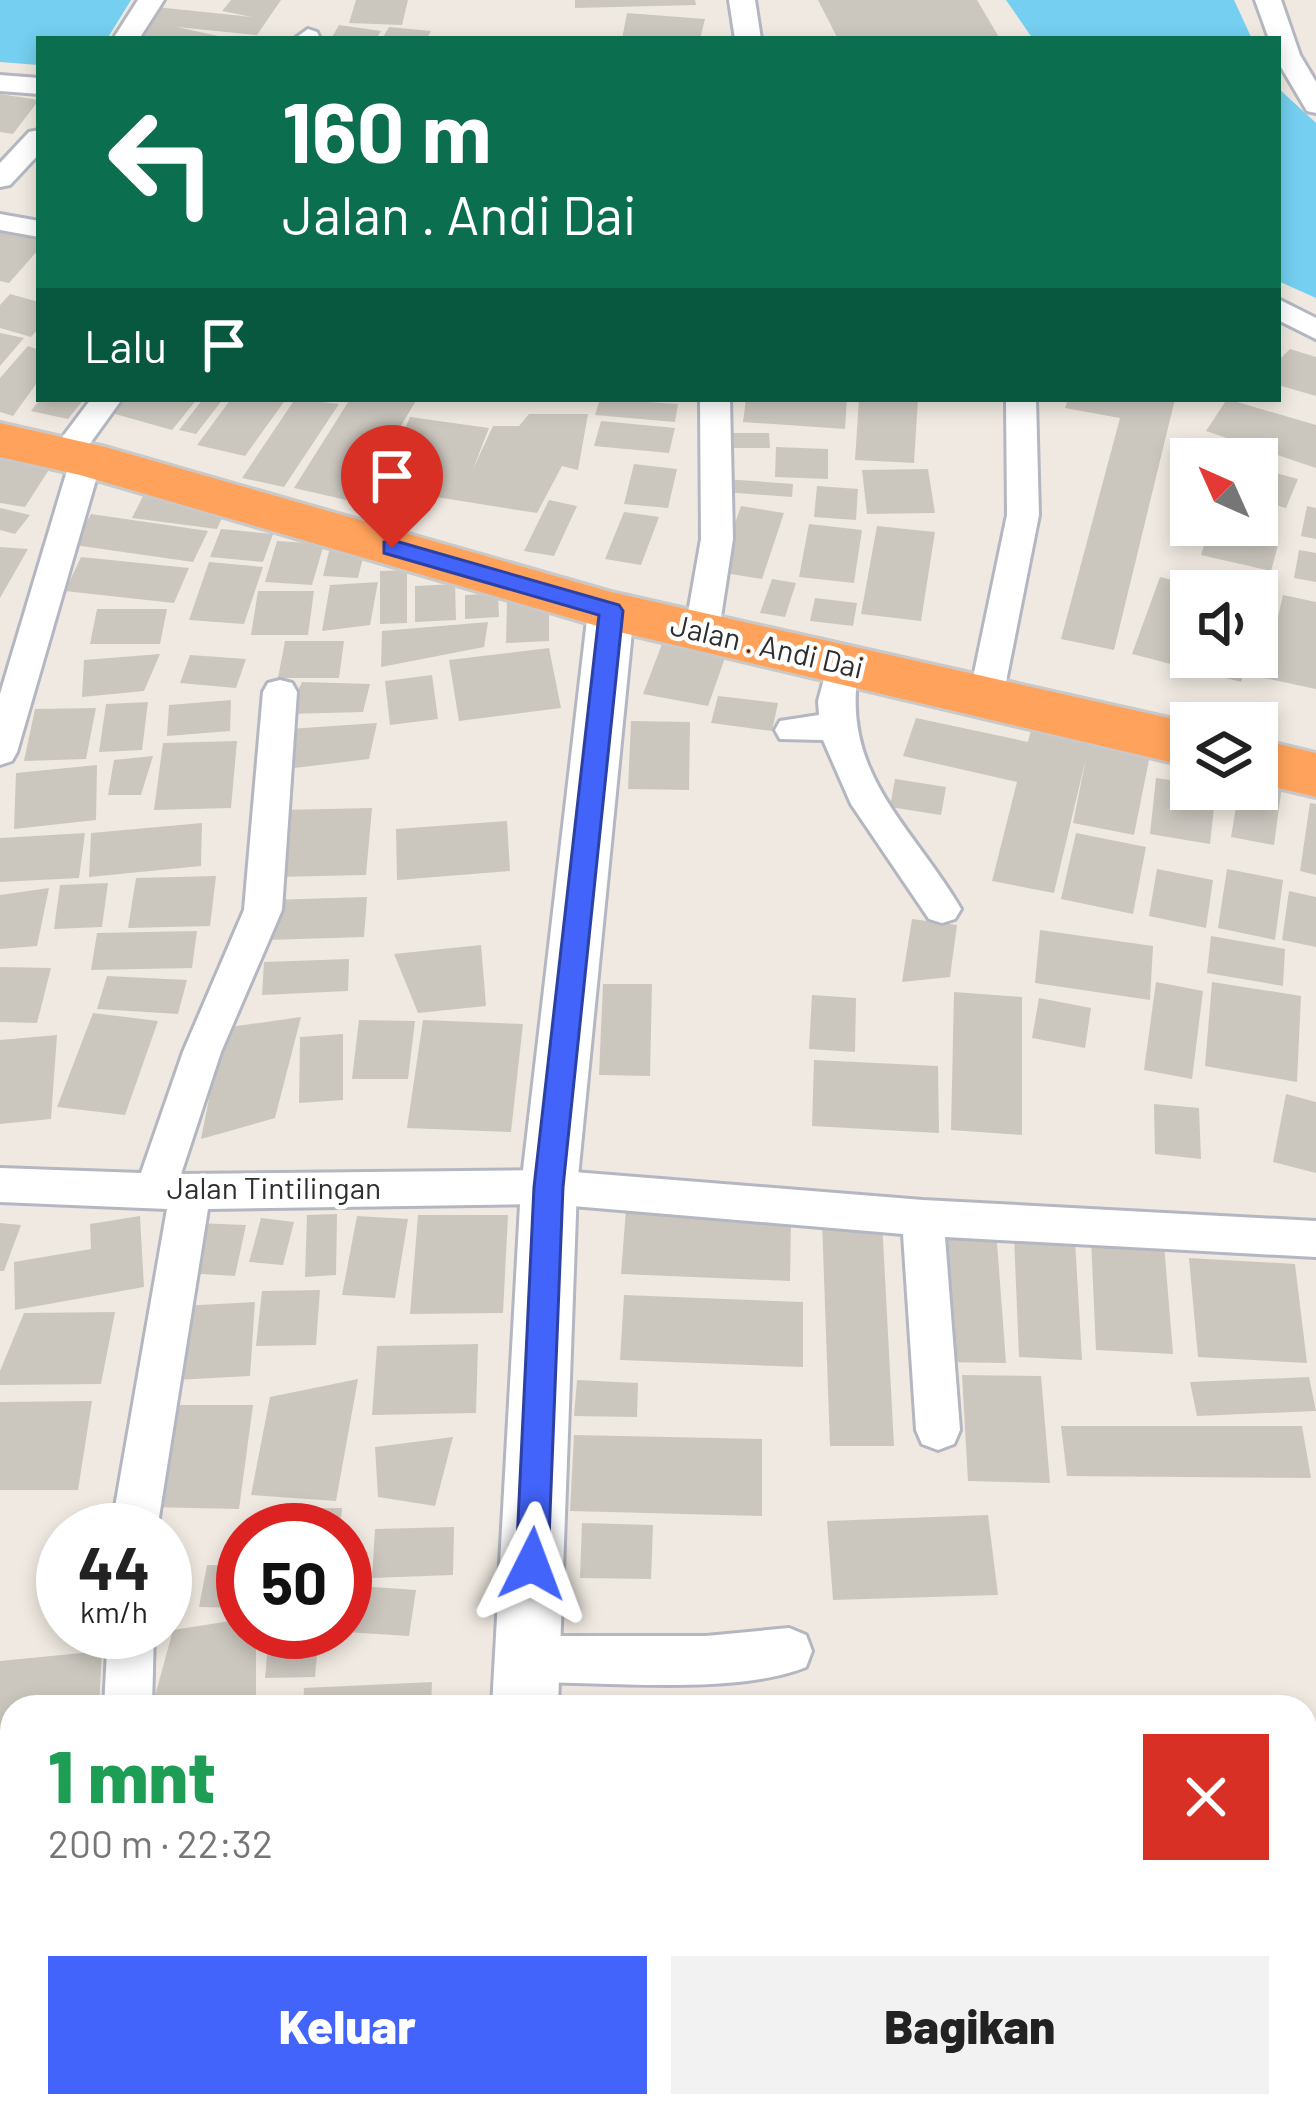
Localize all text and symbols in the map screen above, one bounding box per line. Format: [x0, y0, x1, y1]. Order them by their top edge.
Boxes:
text: 160 m [282, 79, 492, 180]
icon: left [84, 84, 240, 240]
text: Jalan . Andi Dai [282, 181, 636, 246]
icon: arrive [191, 312, 257, 378]
text: Lalu [84, 318, 167, 372]
pin [341, 425, 443, 548]
north arrow [1170, 438, 1278, 546]
map controls [1170, 438, 1278, 810]
icon: arrive [359, 443, 425, 509]
button: sound [1170, 570, 1278, 678]
street label: Jalan . Andi Dai [667, 605, 867, 685]
button: layers [1170, 702, 1278, 810]
street label: Jalan Tintilingan [167, 1169, 381, 1205]
position arrow [469, 1501, 595, 1627]
speed limit sign: 50 [216, 1503, 372, 1659]
text: 44 [78, 1530, 150, 1602]
text: km/h [80, 1593, 148, 1629]
text: 1 mnt [48, 1731, 216, 1817]
button: close [1143, 1734, 1269, 1860]
text: 200 m · 22:32 [48, 1819, 273, 1866]
button: Keluar [48, 1956, 647, 2094]
button: Bagikan [671, 1956, 1269, 2094]

